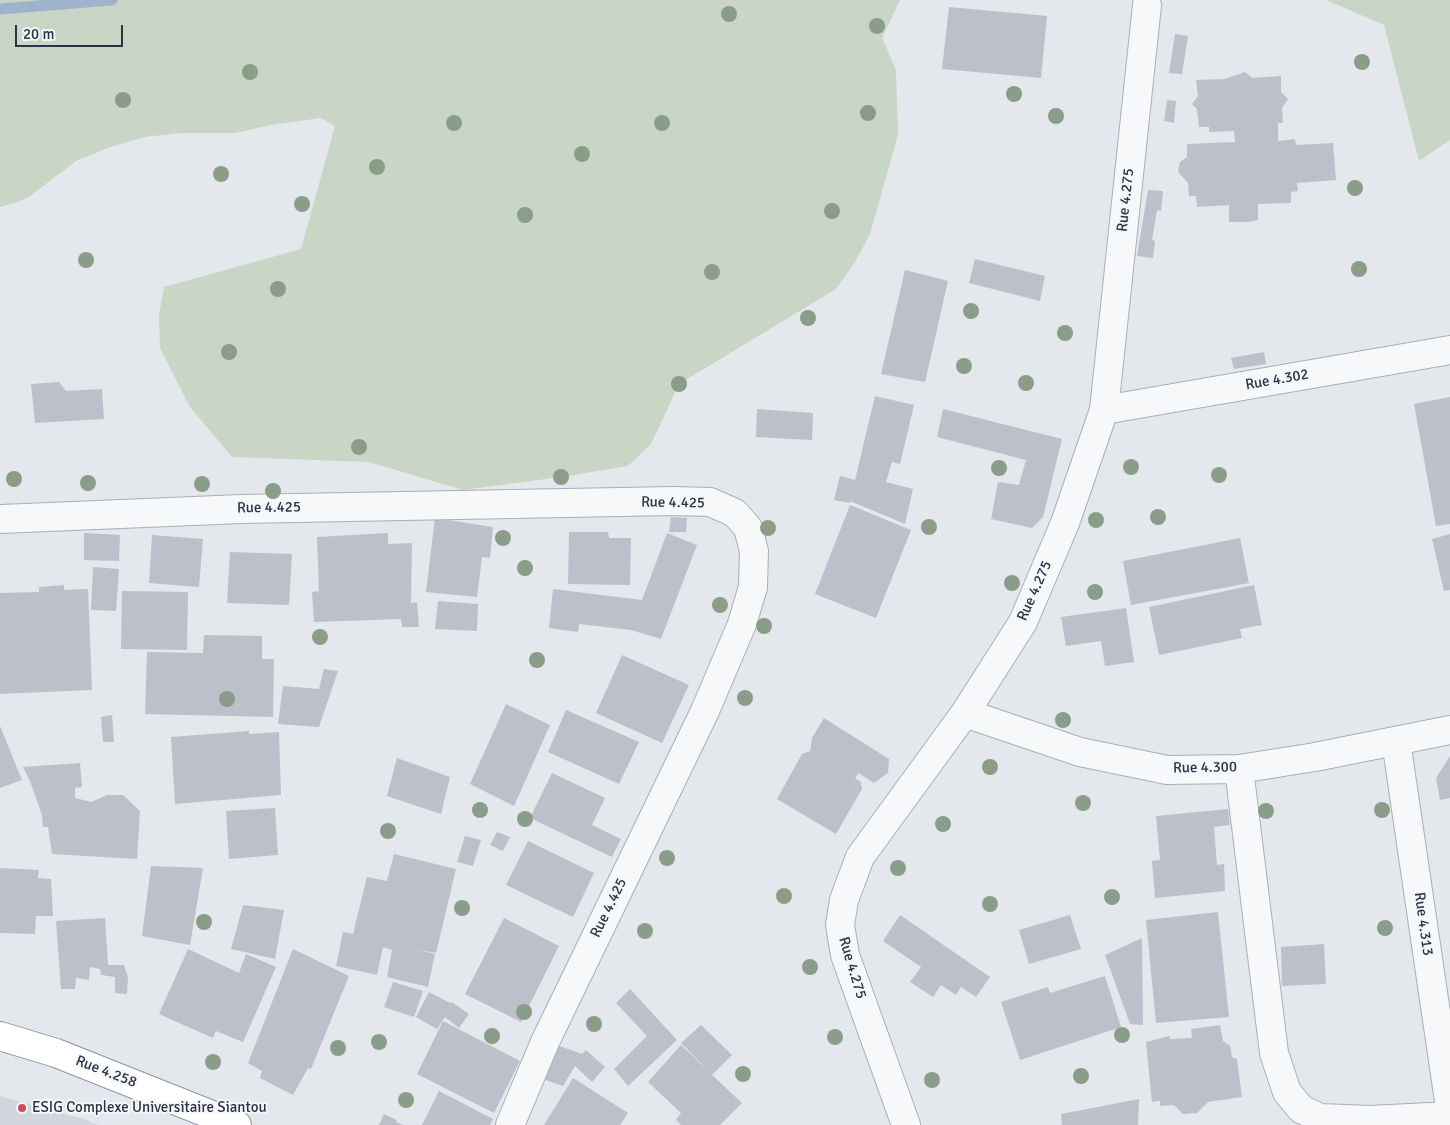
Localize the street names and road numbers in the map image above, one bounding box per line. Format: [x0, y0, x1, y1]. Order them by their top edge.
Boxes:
street label: Rue 4.275 [1114, 167, 1138, 233]
street label: Rue 4.302 [1244, 366, 1310, 394]
street label: Rue 4.425 [641, 493, 705, 513]
street label: Rue 4.425 [237, 498, 301, 518]
street label: Rue 4.275 [1014, 558, 1056, 624]
street label: Rue 4.300 [1173, 758, 1237, 778]
street label: Rue 4.425 [587, 875, 631, 941]
street label: Rue 4.313 [1410, 891, 1436, 957]
street label: Rue 4.275 [834, 935, 870, 1001]
street label: Rue 4.258 [73, 1052, 139, 1092]

